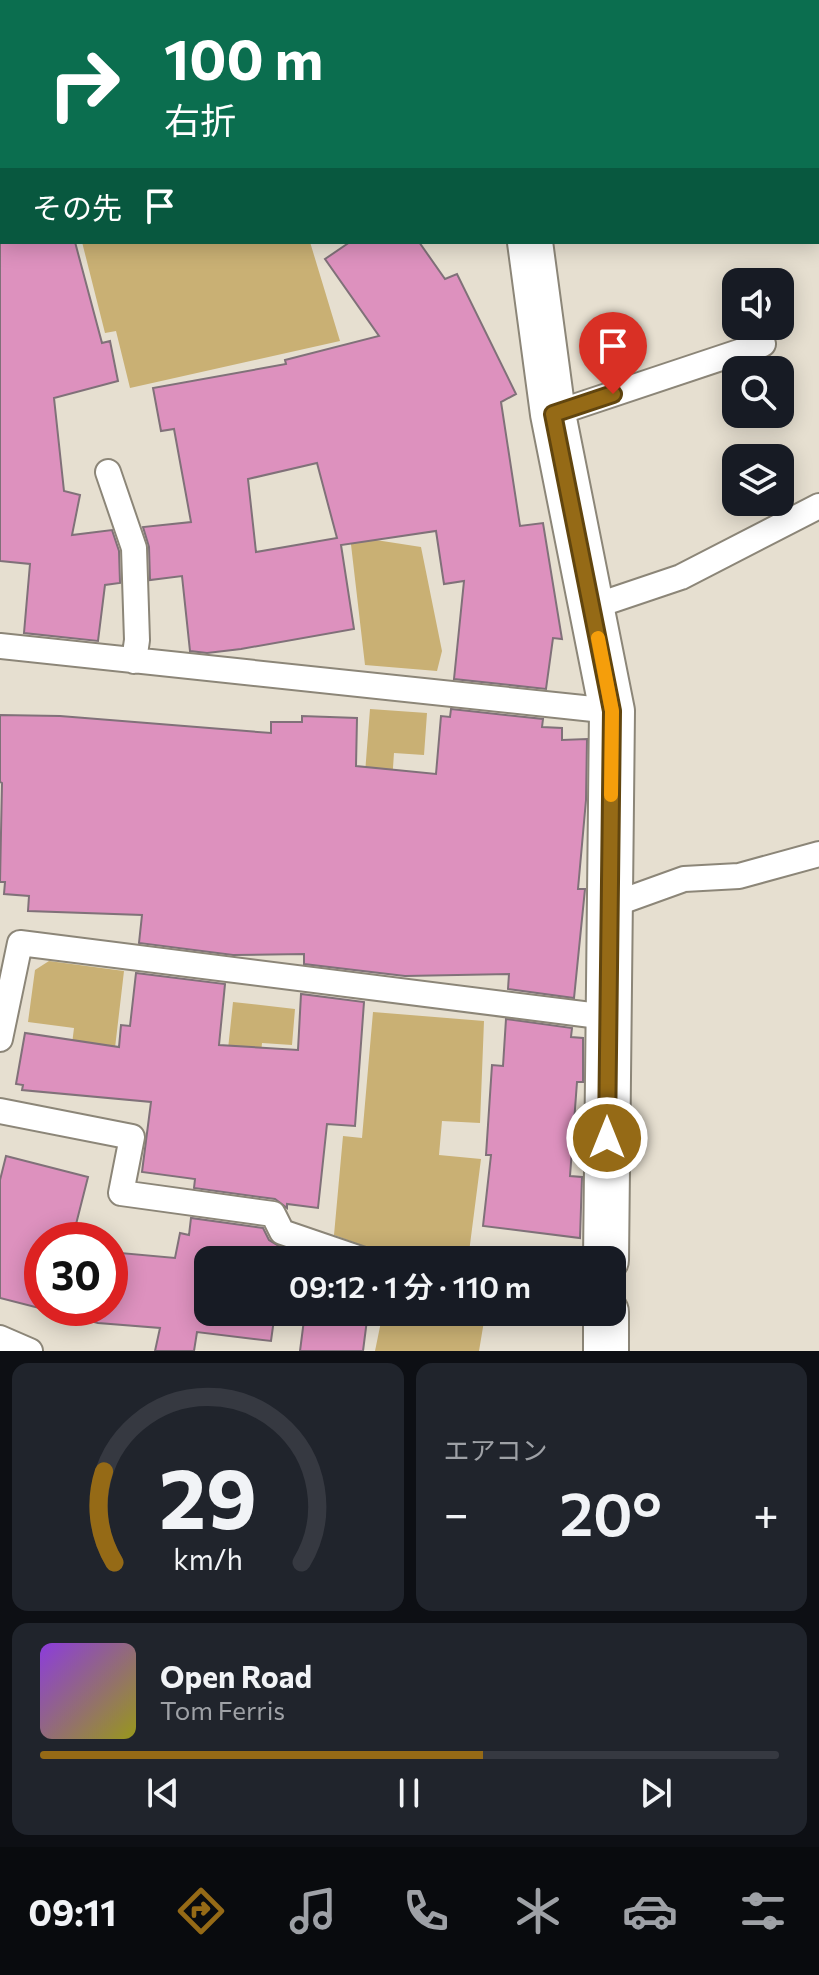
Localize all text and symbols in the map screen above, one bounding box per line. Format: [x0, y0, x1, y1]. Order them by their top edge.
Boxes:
text: 100 m [164, 23, 323, 92]
icon: right [32, 32, 136, 136]
text: 右折 [164, 97, 236, 141]
icon: arrive [138, 184, 182, 228]
text: その先 [32, 188, 122, 225]
map controls [722, 268, 794, 516]
button: sound [722, 268, 794, 340]
pin [579, 312, 647, 394]
icon: arrive [591, 324, 635, 368]
button: search [722, 356, 794, 428]
button: layers [722, 444, 794, 516]
position arrow [565, 1096, 649, 1180]
speed limit sign: 30 [24, 1222, 128, 1326]
text: 09:12 · 1 分 · 110 m [289, 1267, 531, 1304]
text: エアコン [444, 1434, 548, 1465]
text: 29 [159, 1444, 257, 1546]
text: 20° [560, 1475, 662, 1548]
text: − [444, 1485, 469, 1539]
text: + [753, 1485, 779, 1539]
text: km/h [173, 1541, 243, 1576]
text: Open Road [160, 1657, 312, 1694]
text: Tom Ferris [160, 1694, 285, 1725]
icon: previous [141, 1771, 185, 1815]
icon: pause [387, 1771, 431, 1815]
icon: next [634, 1771, 678, 1815]
icon: directions [173, 1883, 229, 1939]
icon: music [285, 1883, 341, 1939]
icon: phone [398, 1883, 454, 1939]
icon: climate [510, 1883, 566, 1939]
icon: car [622, 1883, 678, 1939]
icon: filters [735, 1883, 791, 1939]
text: 09:11 [28, 1889, 116, 1933]

